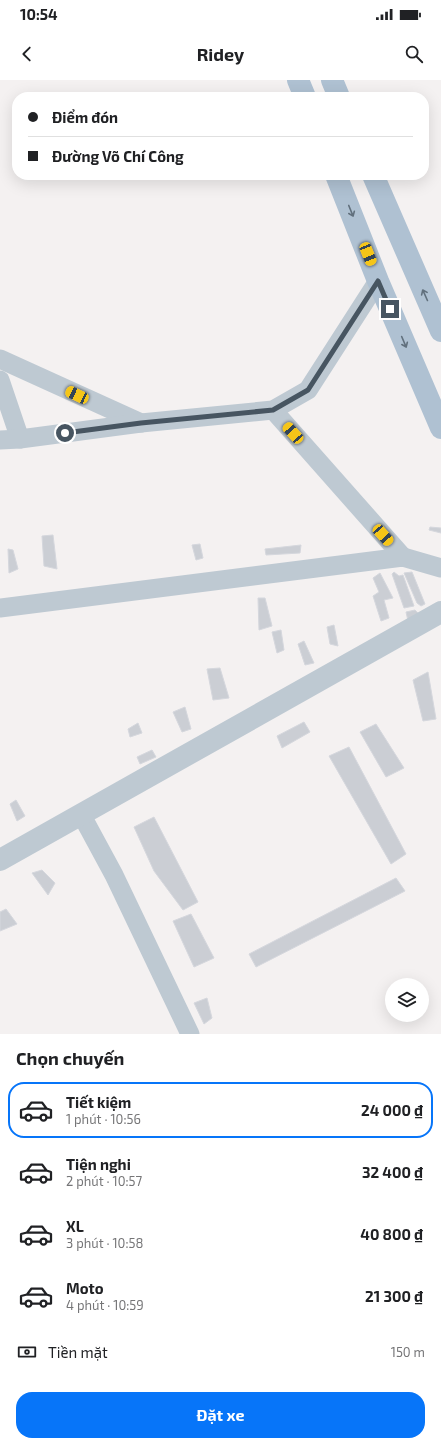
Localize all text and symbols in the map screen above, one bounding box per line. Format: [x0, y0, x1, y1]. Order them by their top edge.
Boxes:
text: 10:54 [20, 5, 58, 23]
icon: back [16, 43, 38, 65]
text: Ridey [197, 43, 244, 65]
icon: search [403, 43, 425, 65]
text: Điểm đón [52, 108, 118, 126]
text: Đường Võ Chí Công [52, 147, 184, 165]
one-way arrow [347, 205, 355, 217]
car [358, 241, 378, 267]
one-way arrow [421, 289, 429, 301]
route end [381, 300, 399, 318]
one-way arrow [401, 336, 409, 348]
car [64, 384, 90, 406]
car [281, 420, 305, 446]
route start [56, 424, 74, 442]
car [371, 522, 395, 548]
map controls [385, 978, 429, 1022]
button: layers [385, 978, 429, 1022]
text: Chọn chuyến [16, 1047, 124, 1069]
icon: car [18, 1092, 54, 1128]
text: Tiết kiệm [66, 1093, 131, 1111]
text: 24 000 ₫ [361, 1101, 423, 1119]
text: 1 phút · 10:56 [66, 1111, 141, 1127]
icon: car [18, 1154, 54, 1190]
text: Tiện nghi [66, 1155, 131, 1173]
text: 32 400 ₫ [362, 1163, 423, 1181]
text: 2 phút · 10:57 [66, 1173, 142, 1189]
icon: car [18, 1216, 54, 1252]
text: XL [66, 1217, 84, 1235]
text: 40 800 ₫ [360, 1225, 423, 1243]
text: 3 phút · 10:58 [66, 1235, 143, 1251]
icon: car [18, 1278, 54, 1314]
text: Moto [66, 1279, 104, 1297]
text: 21 300 ₫ [365, 1287, 423, 1305]
text: 4 phút · 10:59 [66, 1297, 144, 1313]
icon: cash [16, 1341, 38, 1363]
text: Tiền mặt [48, 1343, 108, 1361]
text: 150 m [391, 1344, 425, 1360]
button: Đặt xe [16, 1392, 425, 1438]

